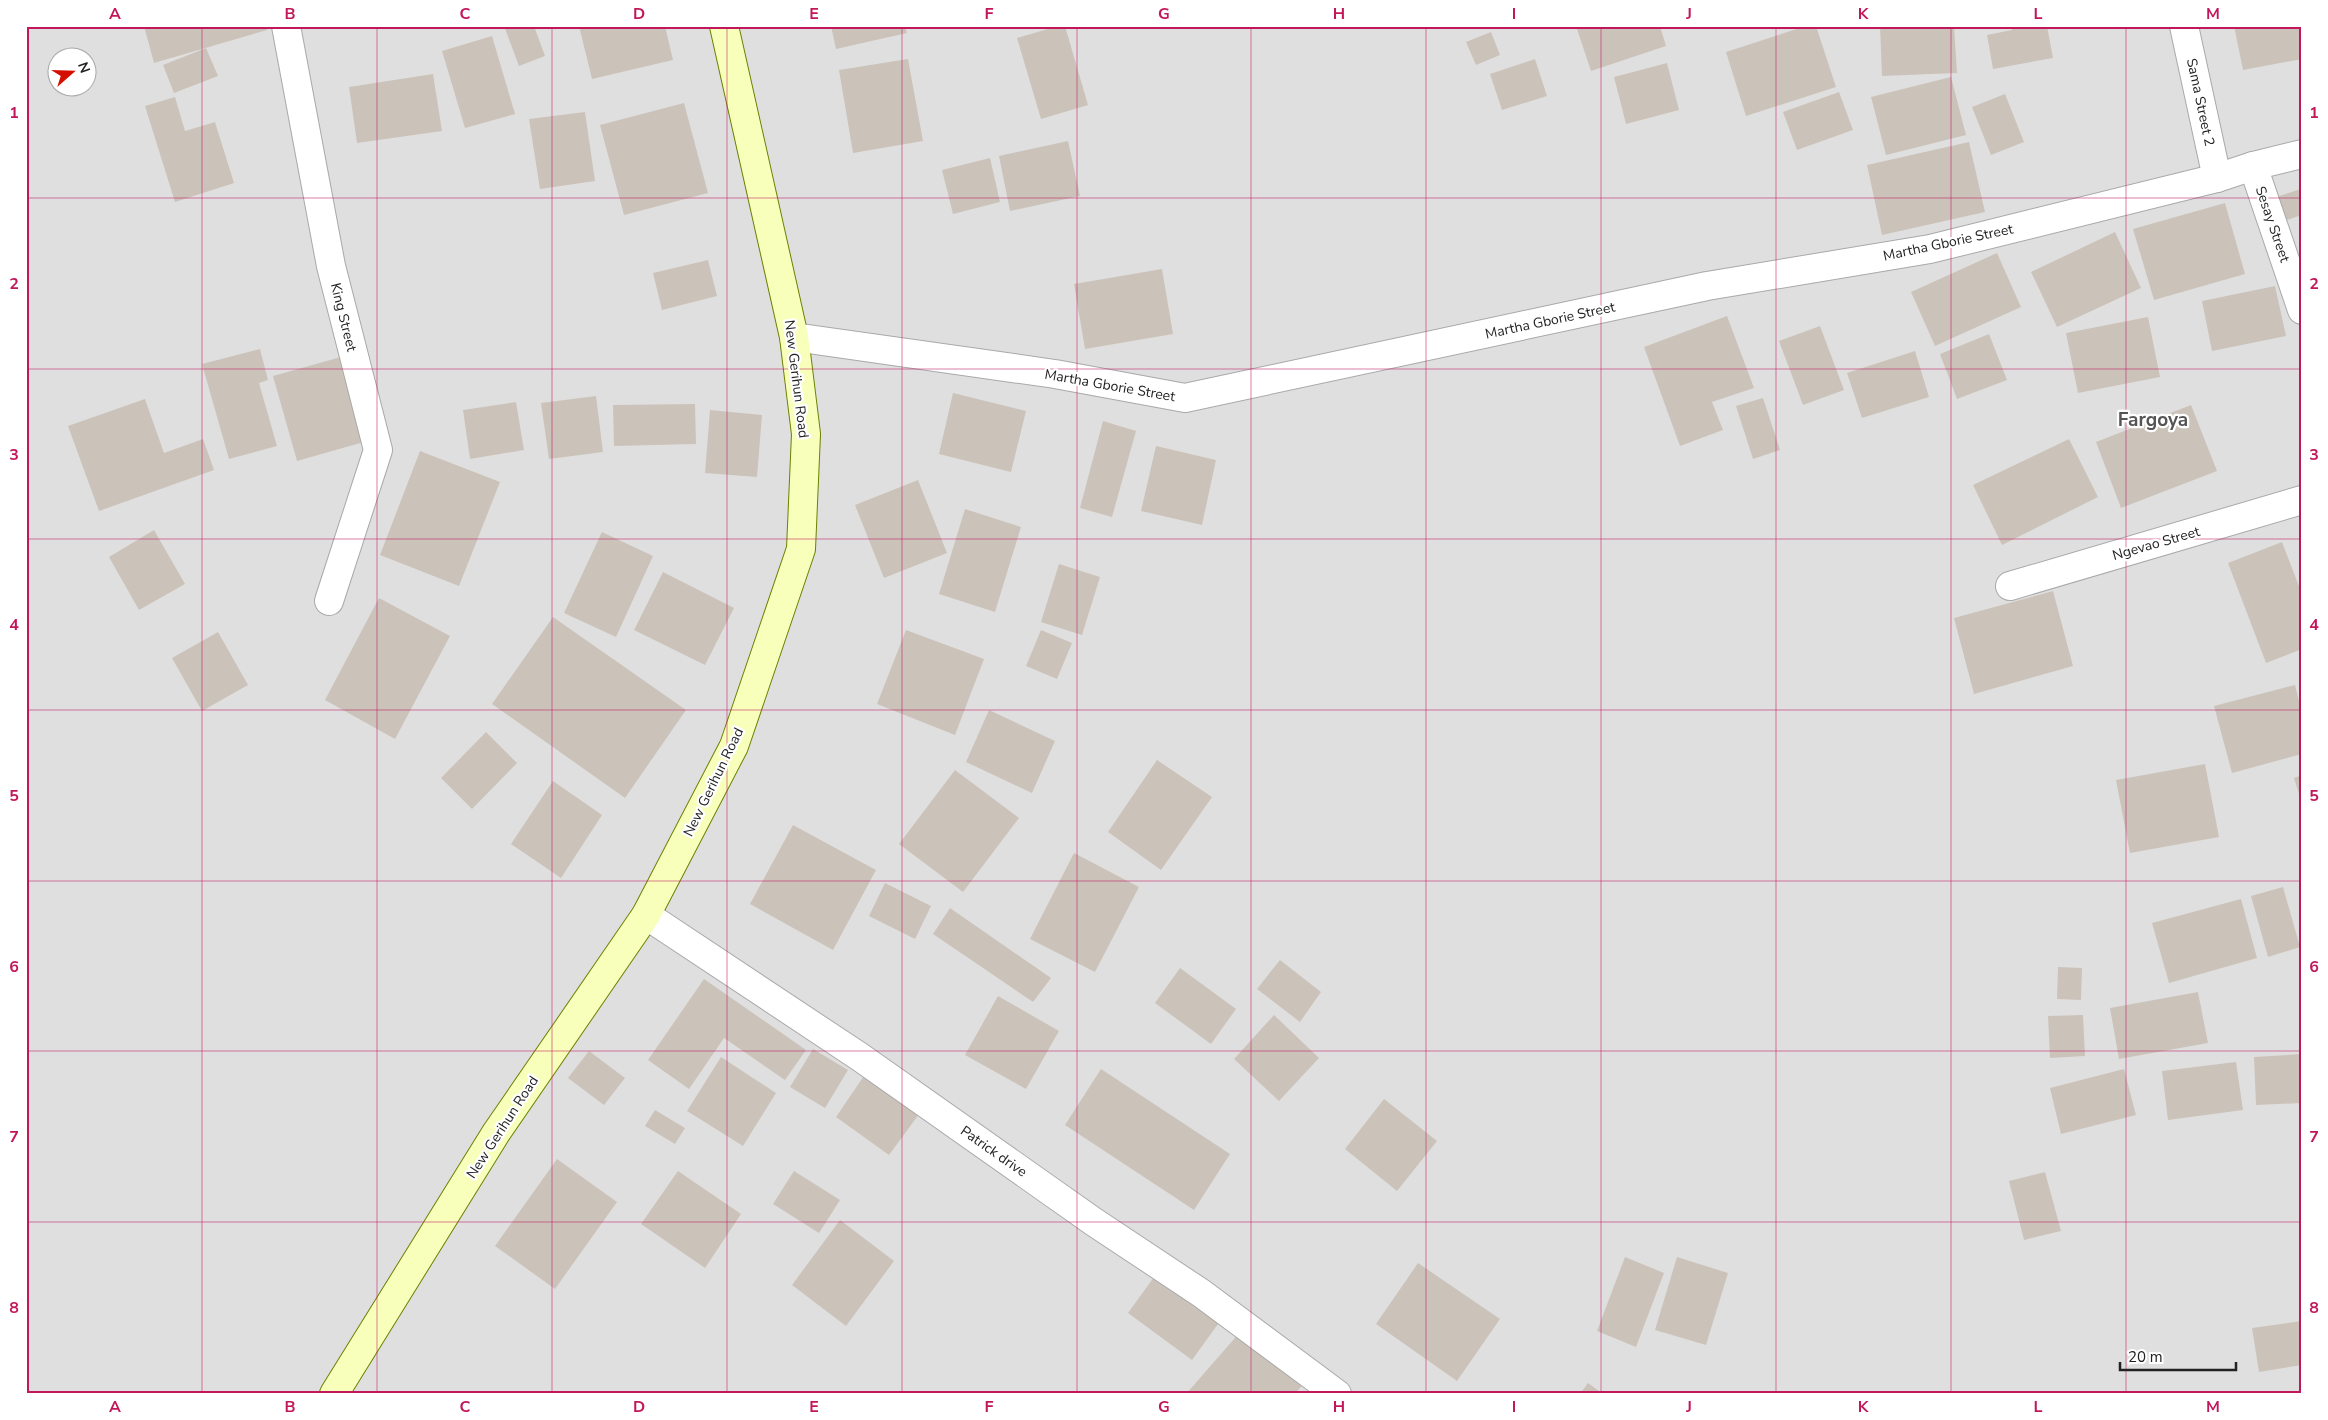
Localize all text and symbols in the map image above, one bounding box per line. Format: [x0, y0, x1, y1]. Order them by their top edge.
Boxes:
text: A [109, 3, 121, 25]
text: B [284, 3, 296, 25]
text: C [460, 3, 471, 25]
text: D [633, 3, 645, 25]
text: E [809, 3, 819, 25]
text: F [985, 3, 994, 25]
text: G [1158, 3, 1170, 25]
text: H [1333, 3, 1345, 25]
text: I [1512, 3, 1516, 25]
text: J [1685, 3, 1692, 25]
text: K [1858, 3, 1870, 25]
text: L [2034, 3, 2043, 25]
text: M [2206, 3, 2220, 25]
north arrow [48, 48, 98, 98]
street label: Sama Street 2 [2182, 56, 2219, 148]
text: N [73, 60, 94, 76]
text: 1 [9, 102, 19, 124]
text: 1 [2309, 102, 2319, 124]
street label: Sesay Street [2251, 184, 2294, 265]
street label: Martha Gborie Street [1881, 219, 2015, 266]
text: 2 [9, 273, 19, 295]
text: 2 [2309, 273, 2319, 295]
street label: King Street [326, 281, 361, 353]
street label: Martha Gborie Street [1483, 297, 1617, 344]
street label: New Gerihun Road [780, 319, 813, 439]
street label: Martha Gborie Street [1043, 365, 1177, 406]
district label: Fargoya [2118, 407, 2188, 433]
text: 3 [9, 444, 19, 466]
text: 3 [2309, 444, 2319, 466]
street label: Ngevao Street [2110, 522, 2202, 565]
text: 4 [9, 614, 19, 636]
text: 4 [2309, 614, 2319, 636]
street label: New Gerihun Road [679, 725, 748, 840]
text: 5 [9, 785, 19, 807]
text: 5 [2309, 785, 2319, 807]
text: 6 [9, 956, 19, 978]
text: 6 [2309, 956, 2319, 978]
street label: New Gerihun Road [462, 1072, 543, 1182]
street label: Patrick drive [957, 1121, 1031, 1181]
text: 7 [9, 1126, 19, 1148]
text: 7 [2309, 1126, 2319, 1148]
text: 8 [9, 1297, 19, 1319]
text: 8 [2309, 1297, 2319, 1319]
scale bar [2120, 1340, 2237, 1372]
text: 20 m [2128, 1347, 2163, 1367]
text: A [109, 1396, 121, 1418]
text: B [284, 1396, 296, 1418]
text: C [460, 1396, 471, 1418]
text: D [633, 1396, 645, 1418]
text: E [809, 1396, 819, 1418]
text: F [985, 1396, 994, 1418]
text: G [1158, 1396, 1170, 1418]
text: H [1333, 1396, 1345, 1418]
text: I [1512, 1396, 1516, 1418]
text: J [1685, 1396, 1692, 1418]
text: K [1858, 1396, 1870, 1418]
text: L [2034, 1396, 2043, 1418]
text: M [2206, 1396, 2220, 1418]

